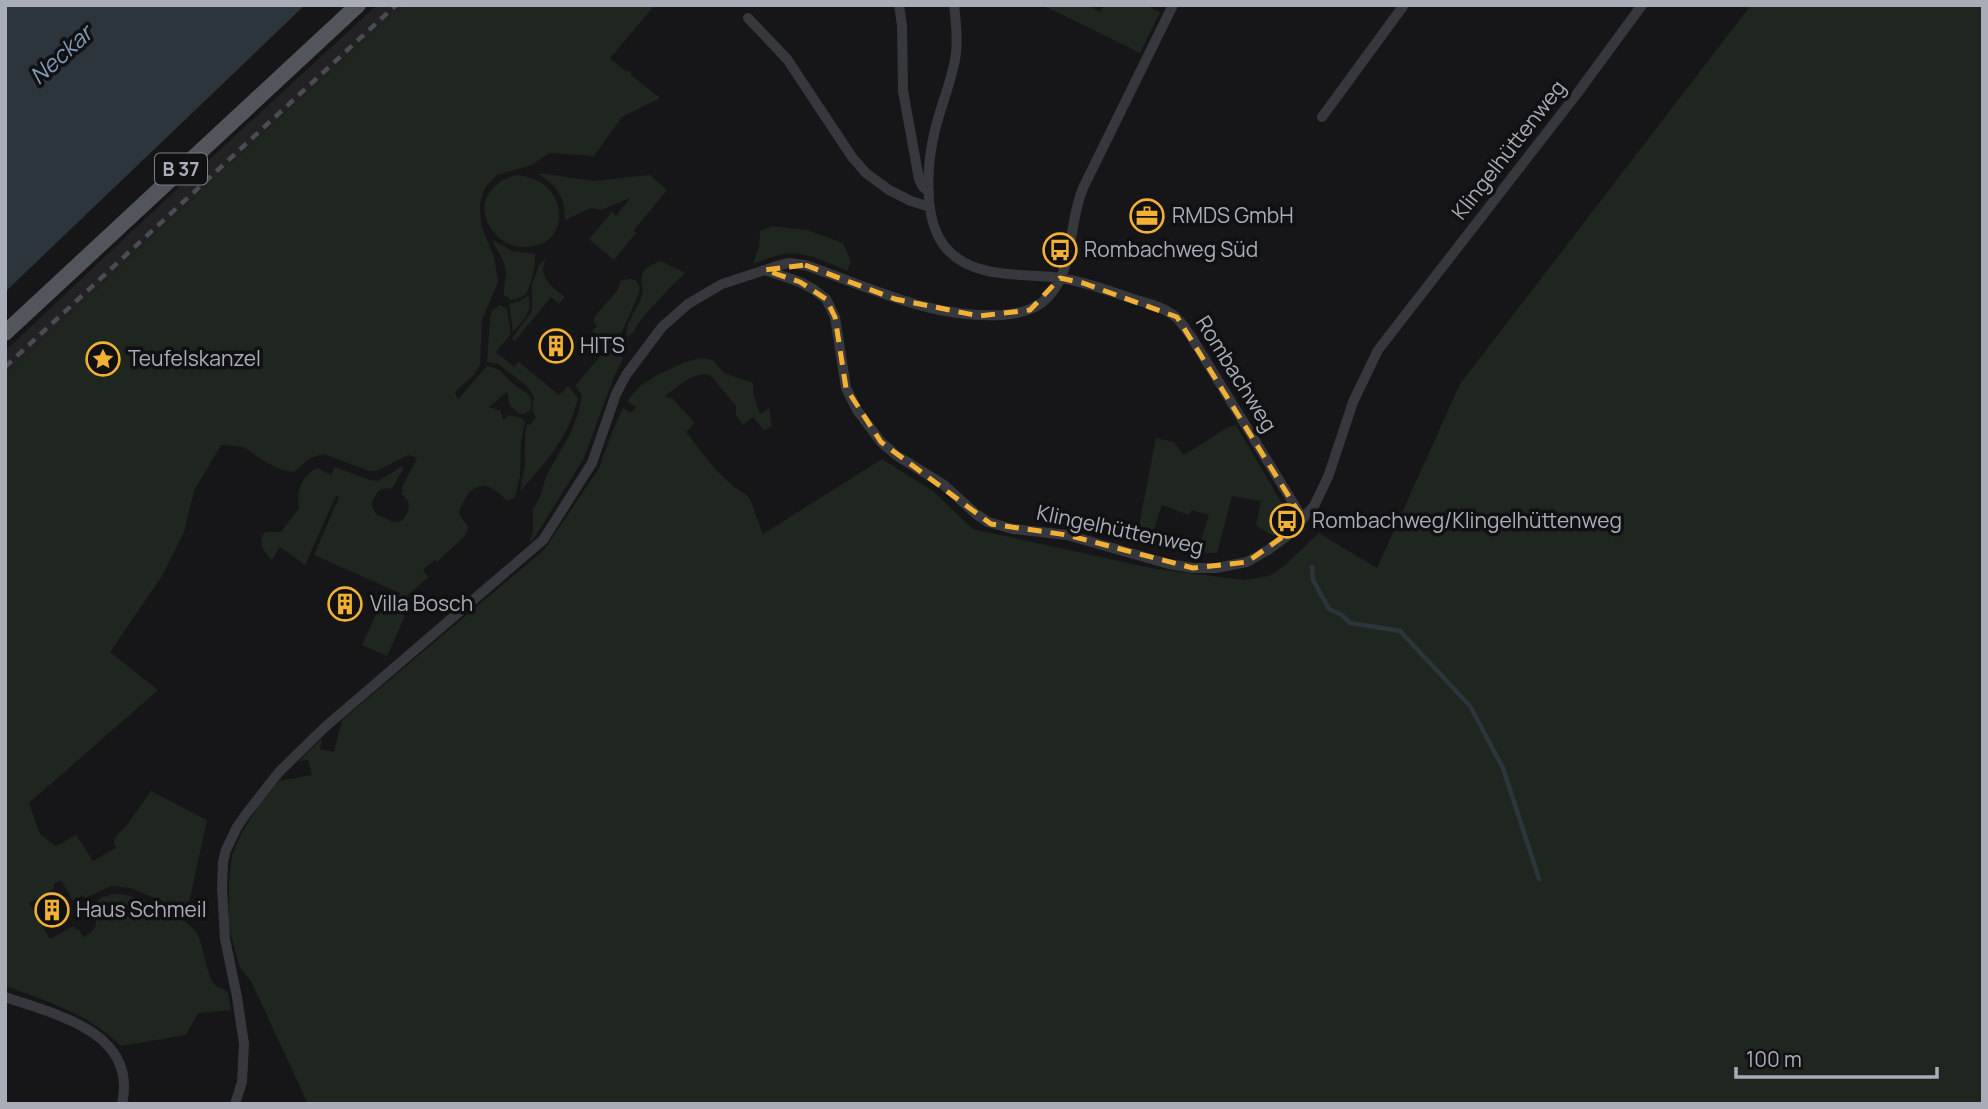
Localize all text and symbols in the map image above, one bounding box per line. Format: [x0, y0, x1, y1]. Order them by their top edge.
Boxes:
water label: Neckar [22, 16, 101, 91]
street label: Klingelhüttenweg [1445, 74, 1571, 225]
road number: B 37 [155, 154, 207, 184]
office icon: RMDS GmbH [1128, 197, 1166, 235]
place label: RMDS GmbH [1172, 201, 1294, 229]
bus stop icon: Rombachweg Süd [1041, 231, 1079, 269]
place label: Rombachweg Süd [1084, 235, 1258, 263]
street label: Rombachweg [1190, 310, 1284, 437]
building icon: HITS [537, 327, 575, 365]
place label: HITS [580, 331, 625, 359]
place icon: Teufelskanzel [84, 340, 122, 378]
place label: Teufelskanzel [128, 344, 261, 372]
street label: Klingelhüttenweg [1034, 498, 1206, 560]
bus stop icon: Rombachweg/Klingelhüttenweg [1268, 502, 1306, 540]
place label: Rombachweg/Klingelhüttenweg [1312, 506, 1622, 534]
building icon: Villa Bosch [326, 585, 364, 623]
place label: Villa Bosch [370, 589, 473, 617]
building icon: Haus Schmeil [33, 891, 71, 929]
place label: Haus Schmeil [76, 895, 207, 923]
scale bar [1736, 1036, 1937, 1080]
text: 100 m [1746, 1045, 1802, 1073]

